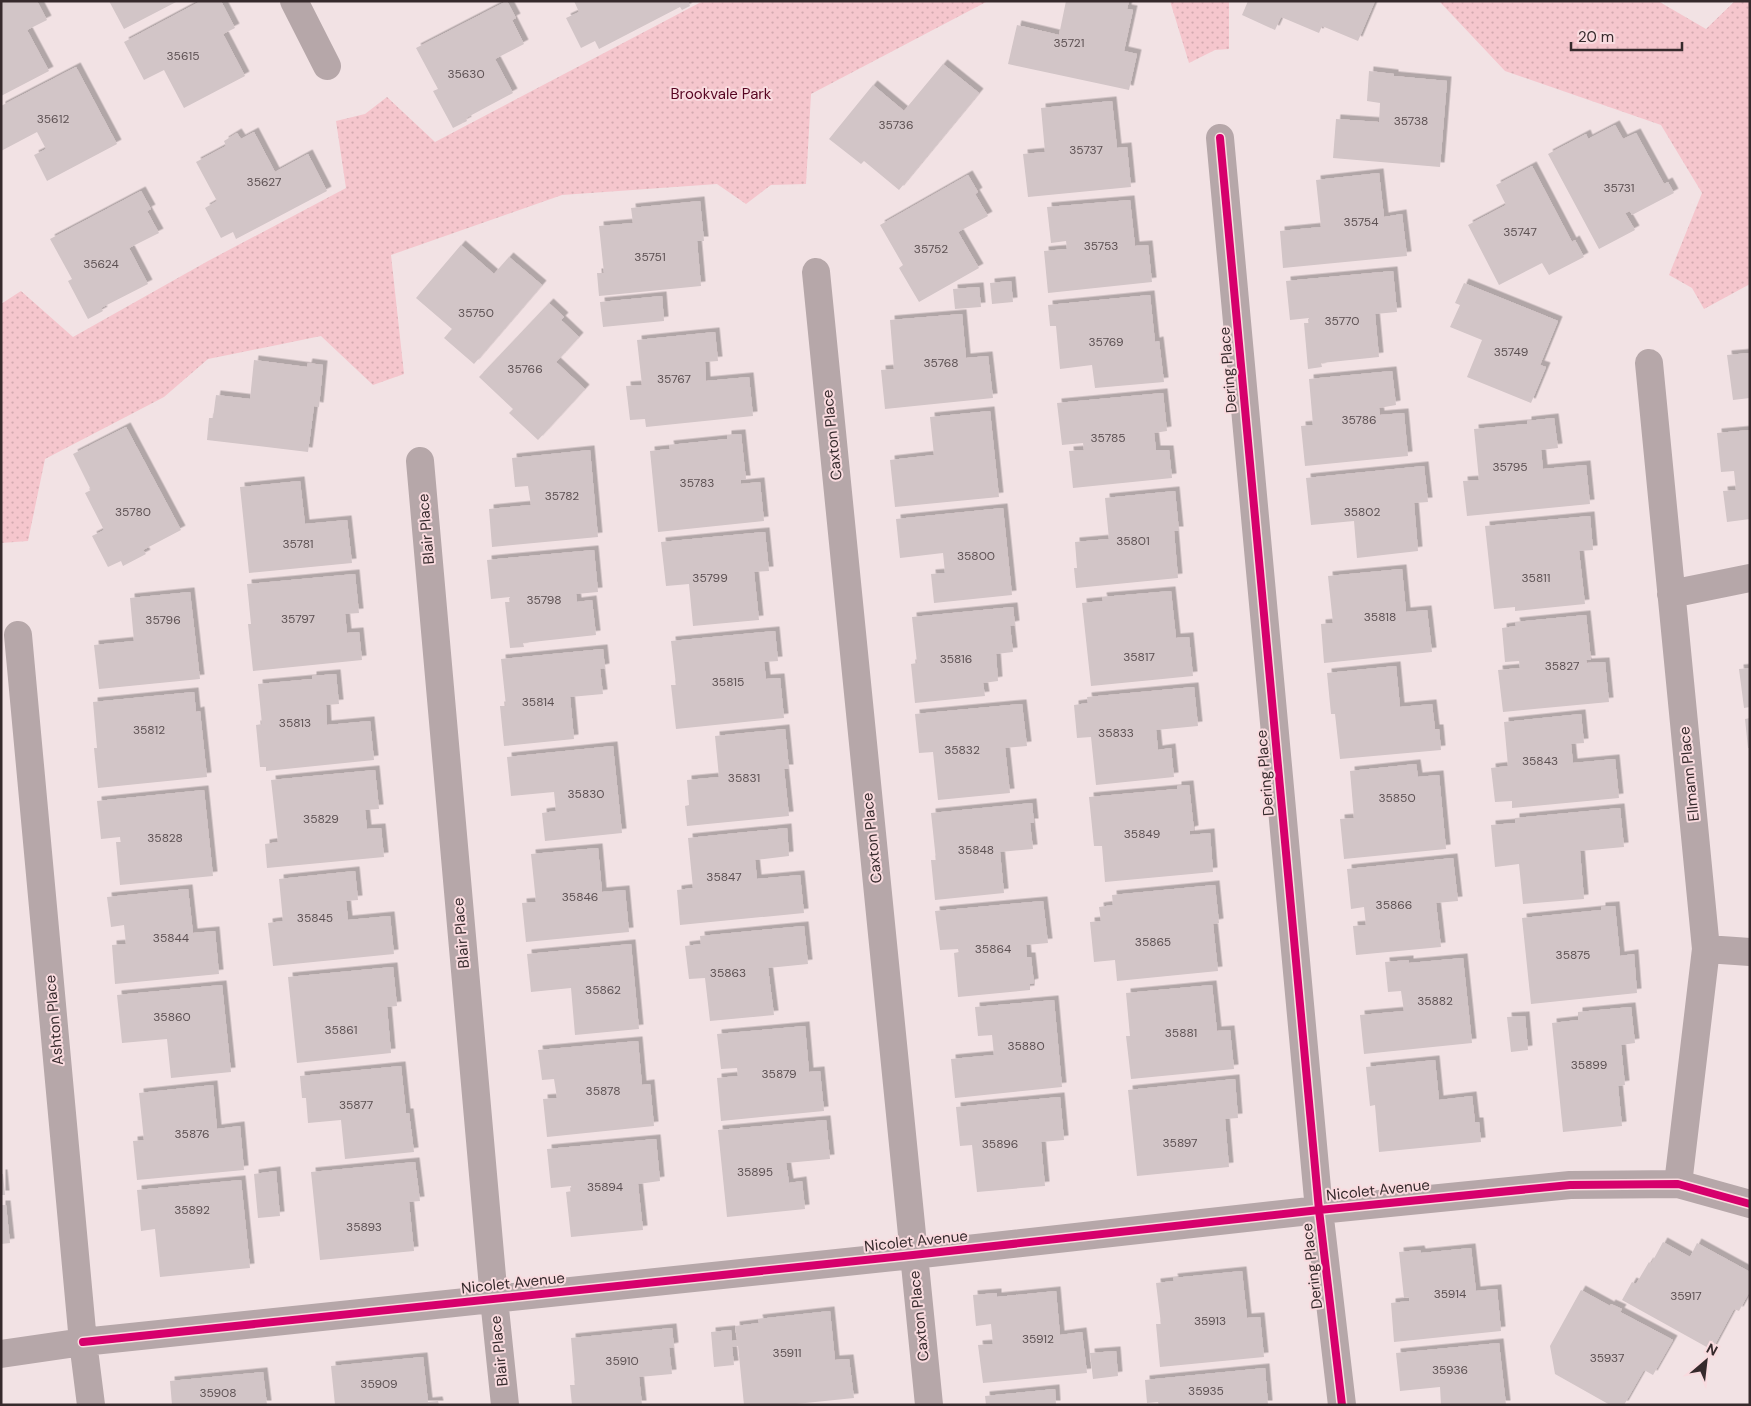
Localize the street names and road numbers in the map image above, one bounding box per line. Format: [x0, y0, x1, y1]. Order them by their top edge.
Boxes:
street label: Dering Place [1214, 326, 1242, 414]
street label: Caxton Place [817, 389, 847, 481]
street label: Blair Place [413, 493, 439, 565]
street label: Ellmann Place [1674, 726, 1704, 822]
street label: Dering Place [1251, 729, 1279, 817]
street label: Caxton Place [857, 792, 887, 884]
street label: Blair Place [448, 897, 474, 969]
street label: Ashton Place [40, 974, 68, 1066]
street label: Nicolet Avenue [1325, 1175, 1431, 1205]
street label: Dering Place [1297, 1222, 1327, 1310]
street label: Nicolet Avenue [863, 1226, 969, 1256]
street label: Nicolet Avenue [460, 1268, 566, 1298]
street label: Caxton Place [904, 1270, 934, 1362]
street label: Blair Place [485, 1315, 513, 1387]

